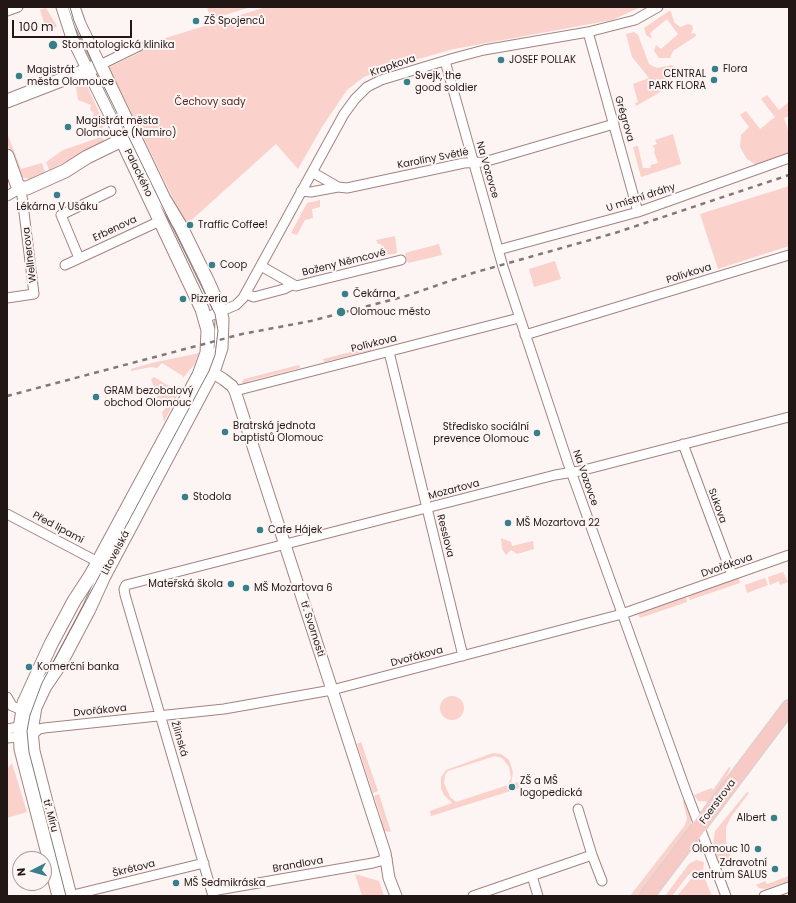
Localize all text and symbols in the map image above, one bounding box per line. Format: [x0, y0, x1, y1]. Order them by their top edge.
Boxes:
scale bar [14, 12, 134, 38]
place label: ZŠ Spojenců [204, 15, 265, 27]
marker: ZŠ Spojenců [191, 16, 201, 26]
text: 100 m [19, 18, 53, 35]
marker: Stomatologická klinika [47, 39, 59, 51]
place label: Stomatologická klinika [62, 39, 175, 51]
street label: Krapkova [369, 53, 417, 79]
place label: JOSEF POLLAK [509, 54, 576, 66]
marker: JOSEF POLLAK [496, 55, 506, 65]
place label: Flora [723, 63, 747, 75]
place label: Magistrát města Olomouce [27, 64, 114, 88]
marker: Flora [710, 64, 720, 74]
place label: CENTRAL PARK FLORA [649, 68, 706, 92]
place label: Svejk, the good soldier [415, 70, 477, 94]
marker: Magistrát města Olomouce [14, 71, 24, 81]
marker: CENTRAL PARK FLORA [709, 75, 719, 85]
marker: Svejk, the good soldier [402, 77, 412, 87]
street label: Grégrova [612, 95, 636, 143]
park label: Čechovy sady [174, 96, 246, 108]
place label: Magistrát města Olomouce (Namiro) [76, 115, 177, 138]
marker: Magistrát města Olomouce (Namiro) [63, 122, 73, 132]
street label: Na Vozovce [473, 140, 501, 200]
street label: Karolíny Světlé [396, 146, 470, 172]
street label: Palackého [121, 147, 155, 199]
street label: U místní dráhy [605, 181, 677, 215]
marker: Lékárna V Ušáku [52, 190, 62, 200]
place label: Lékárna V Ušáku [16, 201, 98, 213]
street label: Erbenova [91, 214, 139, 244]
place label: Traffic Coffee! [198, 219, 268, 231]
marker: Traffic Coffee! [185, 220, 195, 230]
street label: Wellnerova [21, 226, 39, 284]
street label: Boženy Němcové [301, 247, 387, 279]
place label: Coop [220, 259, 247, 271]
marker: Coop [207, 260, 217, 270]
street label: Polívkova [665, 261, 713, 287]
place label: Čekárna [353, 288, 396, 300]
marker: Čekárna [340, 289, 350, 299]
place label: Pizzeria [191, 293, 227, 305]
marker: Pizzeria [178, 294, 188, 304]
marker: Olomouc město [335, 306, 347, 318]
place label: Olomouc město [350, 306, 430, 318]
street label: Polívkova [350, 333, 398, 355]
place label: GRAM bezobalový obchod Olomouc [104, 385, 193, 408]
marker: GRAM bezobalový obchod Olomouc [91, 392, 101, 402]
place label: Bratrská jednota baptistů Olomouc [233, 420, 323, 444]
place label: Středisko sociální prevence Olomouc [433, 421, 529, 444]
marker: Bratrská jednota baptistů Olomouc [220, 427, 230, 437]
marker: Středisko sociální prevence Olomouc [532, 428, 542, 438]
street label: Na Vozovce [570, 448, 600, 508]
street label: Mozartova [427, 477, 481, 503]
street label: Sukova [705, 487, 729, 525]
place label: Stodola [193, 491, 231, 503]
marker: Stodola [180, 492, 190, 502]
street label: Před lipami [30, 509, 86, 547]
street label: Resslova [434, 513, 456, 559]
place label: MŠ Mozartova 22 [516, 517, 600, 529]
marker: MŠ Mozartova 22 [503, 518, 513, 528]
place label: Cafe Hájek [268, 524, 322, 536]
marker: Cafe Hájek [255, 525, 265, 535]
street label: Litovelská [99, 529, 133, 577]
street label: Dvořákova [700, 552, 754, 580]
place label: Mateřská škola [148, 578, 223, 590]
marker: Mateřská škola [226, 579, 236, 589]
place label: MŠ Mozartova 6 [254, 582, 333, 594]
marker: MŠ Mozartova 6 [241, 583, 251, 593]
street label: tř. Svornosti [297, 600, 327, 658]
street label: Dvořákova [390, 644, 444, 670]
place label: Komerční banka [37, 661, 119, 673]
marker: Komerční banka [24, 662, 34, 672]
street label: Dvořákova [73, 702, 127, 720]
street label: Žilinská [168, 720, 190, 758]
place label: ZŠ a MŠ logopedická [520, 775, 582, 798]
street label: Foerstrova [697, 777, 739, 827]
marker: ZŠ a MŠ logopedická [507, 782, 517, 792]
street label: tř. Míru [40, 798, 60, 834]
place label: Albert [736, 812, 766, 824]
marker: Albert [769, 813, 779, 823]
place label: Olomouc 10 [692, 843, 750, 855]
marker: Olomouc 10 [753, 844, 763, 854]
north arrow [12, 851, 52, 891]
street label: Brandlova [272, 855, 324, 875]
place label: Zdravotní centrum SALUS [692, 857, 767, 880]
street label: Škrétova [112, 858, 156, 880]
marker: Zdravotní centrum SALUS [770, 864, 780, 874]
text: N [13, 867, 29, 877]
place label: MŠ Sedmikráska [184, 877, 266, 889]
marker: MŠ Sedmikráska [171, 878, 181, 888]

